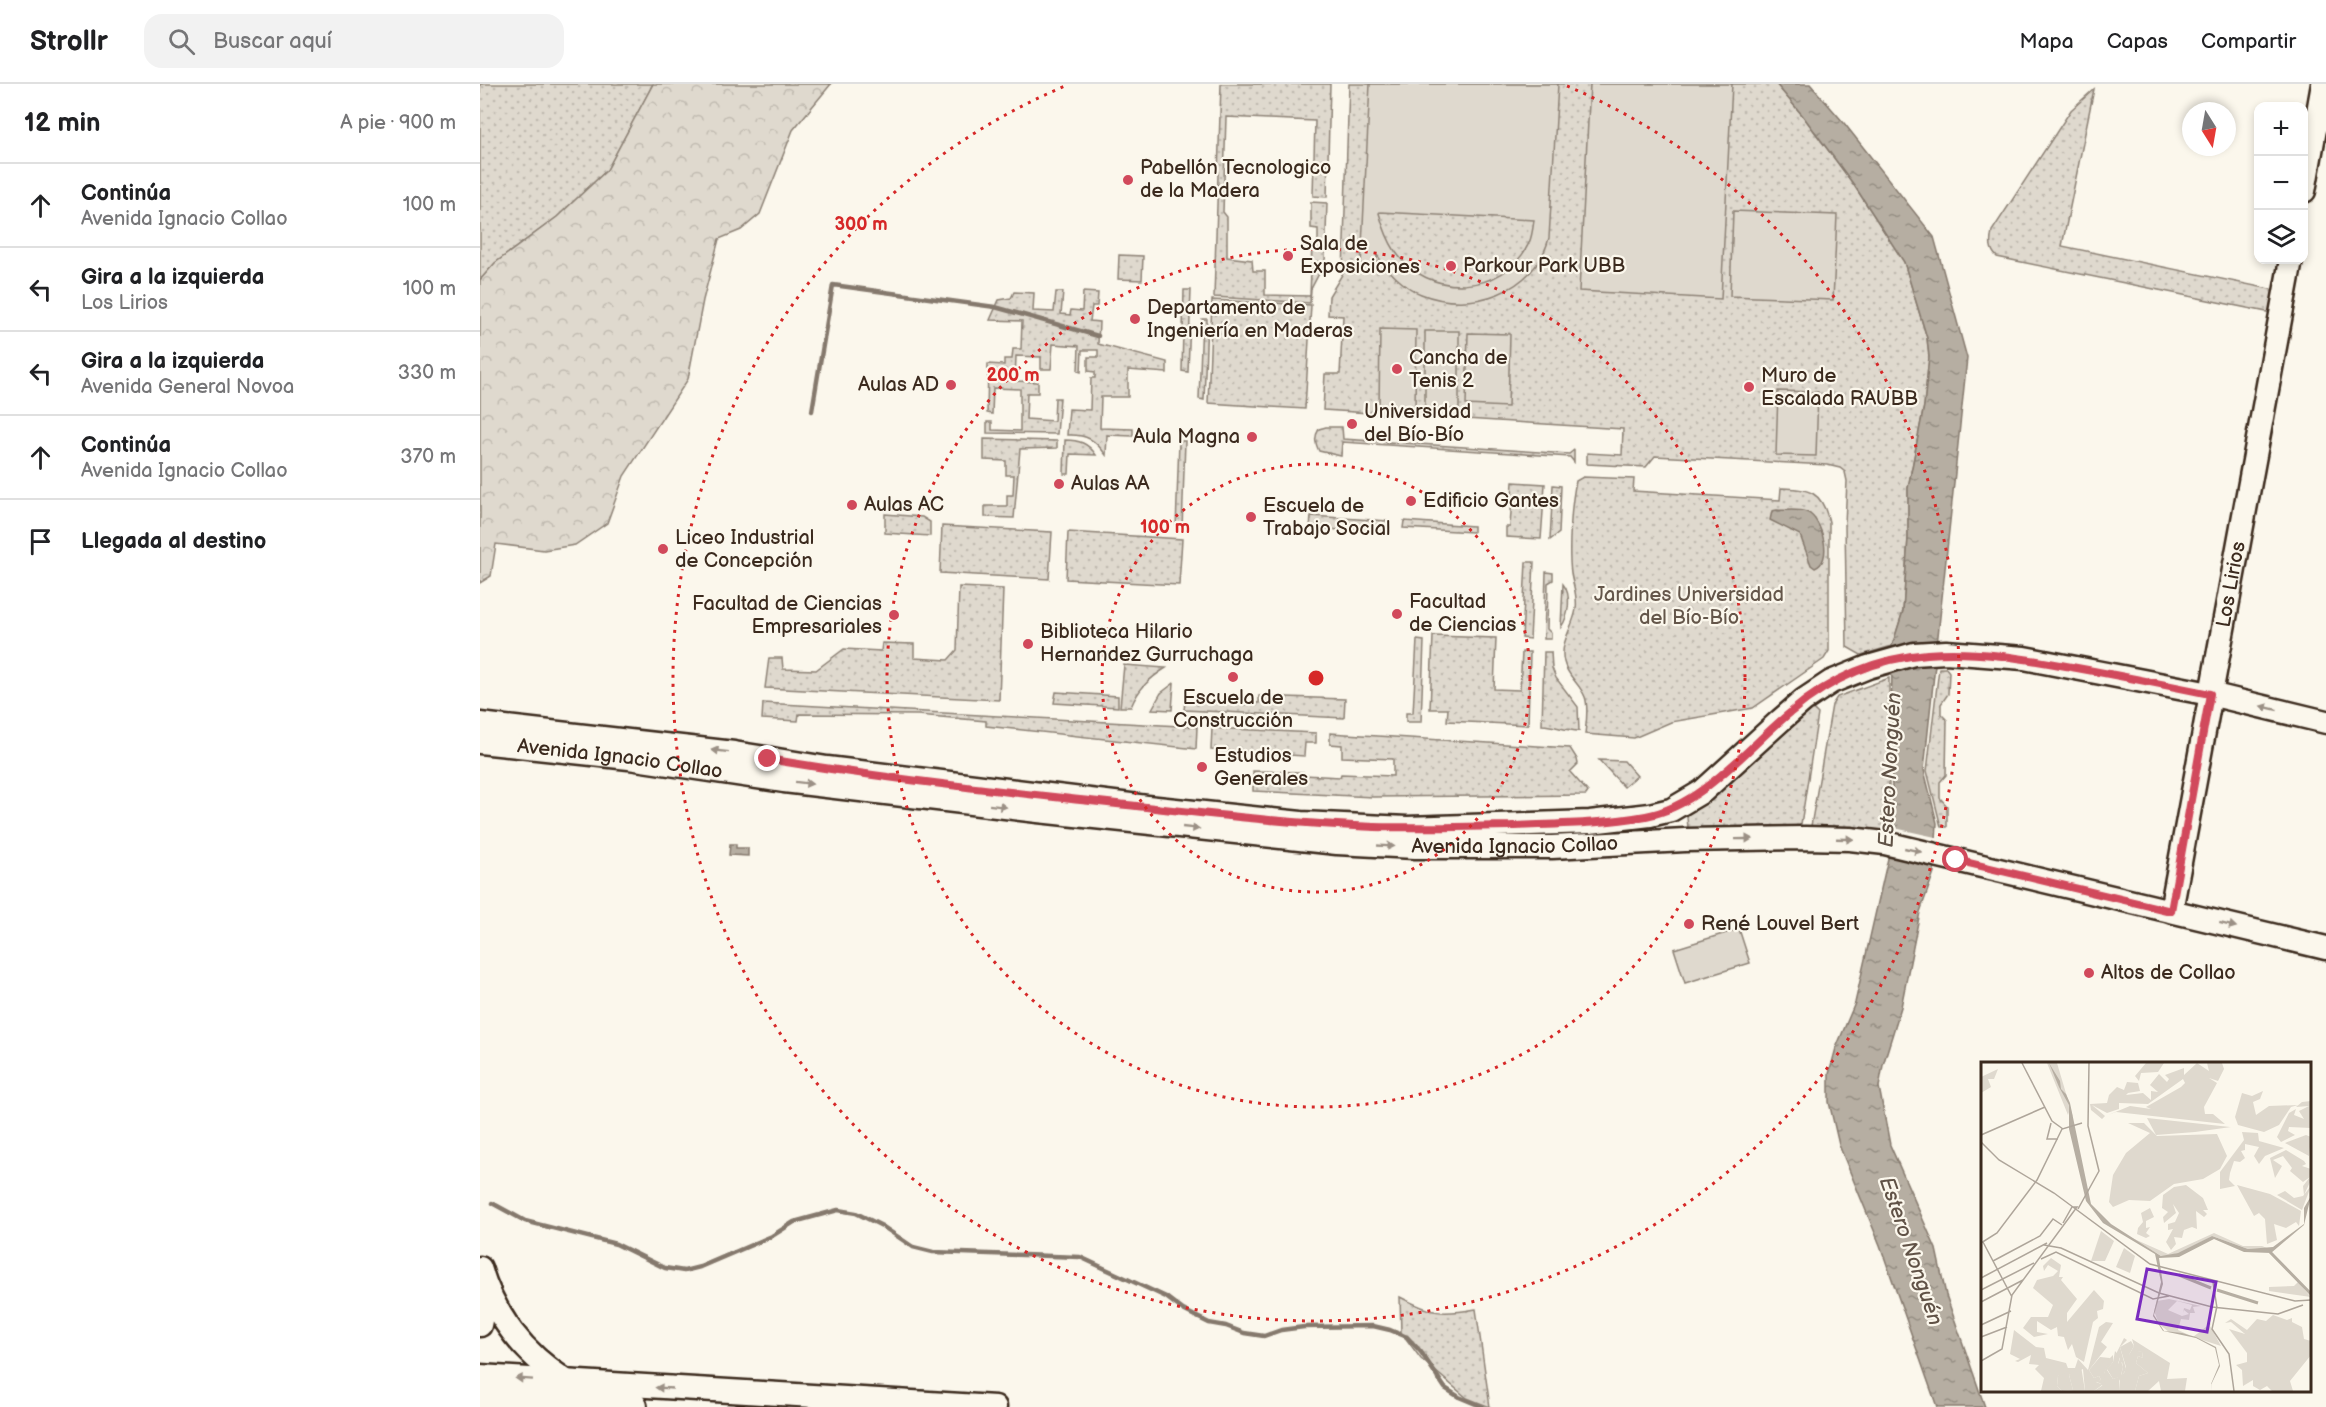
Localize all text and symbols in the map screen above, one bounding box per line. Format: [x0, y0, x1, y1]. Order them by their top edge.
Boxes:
search box [144, 14, 564, 68]
text: Strollr [30, 25, 108, 58]
icon: search [165, 25, 198, 58]
text: Buscar aquí [213, 28, 332, 55]
text: Mapa [2020, 29, 2074, 54]
text: Capas [2107, 29, 2168, 54]
text: Compartir [2201, 29, 2296, 54]
north arrow [2182, 102, 2236, 156]
map controls [2254, 102, 2308, 264]
button: + [2254, 102, 2308, 156]
text: 12 min [24, 108, 101, 139]
text: A pie · 900 m [340, 111, 456, 135]
place label: Pabellón Tecnologico de la Madera [1140, 156, 1331, 203]
button: − [2254, 156, 2308, 210]
marker: Pabellón Tecnologico de la Madera [1121, 173, 1135, 187]
text: Continúa [81, 180, 171, 207]
icon: ahead [24, 189, 57, 222]
text: 100 m [403, 193, 456, 217]
text: Avenida Ignacio Collao [81, 207, 288, 231]
button: layers [2254, 210, 2308, 264]
text: 300 m [834, 214, 888, 235]
place label: Sala de Exposiciones [1300, 232, 1420, 279]
marker: Sala de Exposiciones [1281, 249, 1295, 263]
place label: Parkour Park UBB [1463, 254, 1626, 278]
marker: Parkour Park UBB [1444, 259, 1458, 273]
text: Gira a la izquierda [81, 264, 265, 291]
icon: left [24, 273, 57, 306]
text: 100 m [403, 277, 456, 301]
text: Los Lirios [81, 291, 168, 315]
place label: Departamento de Ingeniería en Maderas [1147, 296, 1353, 343]
marker: Departamento de Ingeniería en Maderas [1128, 312, 1142, 326]
place label: Cancha de Tenis 2 [1409, 346, 1508, 393]
text: Gira a la izquierda [81, 348, 265, 375]
icon: left [24, 357, 57, 390]
text: 330 m [398, 361, 456, 385]
marker: Cancha de Tenis 2 [1390, 362, 1404, 376]
place label: Muro de Escalada RAUBB [1761, 364, 1918, 411]
text: 200 m [986, 365, 1040, 386]
place label: Aulas AD [858, 373, 939, 397]
text: Avenida General Novoa [81, 375, 294, 399]
marker: Aulas AD [944, 378, 958, 392]
marker: Muro de Escalada RAUBB [1742, 380, 1756, 394]
place label: Universidad del Bío-Bío [1364, 400, 1471, 447]
marker: Universidad del Bío-Bío [1345, 417, 1359, 431]
place label: Aula Magna [1133, 425, 1240, 449]
marker: Aula Magna [1245, 430, 1259, 444]
text: Continúa [81, 432, 171, 459]
icon: ahead [24, 441, 57, 474]
text: 370 m [400, 445, 456, 469]
text: Avenida Ignacio Collao [81, 459, 288, 483]
place label: Aulas AA [1071, 472, 1150, 496]
marker: Aulas AA [1052, 477, 1066, 491]
place label: Edificio Gantes [1423, 489, 1559, 513]
place label: Aulas AC [864, 493, 944, 517]
place label: Escuela de Trabajo Social [1263, 494, 1390, 541]
marker: Edificio Gantes [1404, 494, 1418, 508]
marker: Aulas AC [845, 498, 859, 512]
marker: Escuela de Trabajo Social [1244, 510, 1258, 524]
text: 100 m [1140, 517, 1190, 538]
icon: arrive [24, 525, 57, 558]
place label: Liceo Industrial de Concepción [675, 526, 814, 573]
text: Llegada al destino [81, 528, 266, 555]
street label: Los Lirios [2211, 539, 2251, 629]
marker: Liceo Industrial de Concepción [656, 542, 670, 556]
park label: Jardines Universidad del Bío-Bío [1594, 583, 1784, 630]
place label: Facultad de Ciencias [1409, 590, 1516, 637]
place label: Facultad de Ciencias Empresariales [692, 592, 882, 639]
marker: Facultad de Ciencias [1390, 607, 1404, 621]
marker: Facultad de Ciencias Empresariales [887, 608, 901, 622]
place label: Biblioteca Hilario Hernandez Gurruchaga [1040, 620, 1254, 667]
marker: Biblioteca Hilario Hernandez Gurruchaga [1021, 637, 1035, 651]
centre of rings [1306, 668, 1326, 688]
marker: Escuela de Construcción [1226, 670, 1240, 684]
place label: Escuela de Construcción [1173, 686, 1293, 733]
water label: Estero Nonguén [1873, 692, 1907, 848]
one-way arrow [2260, 703, 2278, 713]
street label: Avenida Ignacio Collao [516, 734, 724, 784]
place label: Estudios Generales [1214, 744, 1308, 791]
route end [754, 745, 780, 771]
one-way arrow [710, 747, 729, 756]
marker: Estudios Generales [1195, 760, 1209, 774]
one-way arrow [795, 778, 814, 788]
one-way arrow [988, 801, 1007, 810]
one-way arrow [1182, 824, 1201, 833]
street label: Avenida Ignacio Collao [1412, 832, 1619, 859]
one-way arrow [1734, 834, 1753, 844]
one-way arrow [1835, 834, 1854, 844]
one-way arrow [1376, 841, 1395, 850]
one-way arrow [1904, 845, 1922, 855]
route start [1942, 846, 1968, 872]
place label: René Louvel Bert [1701, 912, 1859, 936]
marker: René Louvel Bert [1682, 917, 1696, 931]
one-way arrow [2219, 920, 2237, 930]
place label: Altos de Collao [2101, 961, 2236, 985]
marker: Altos de Collao [2082, 966, 2096, 980]
inset map [1981, 1062, 2311, 1392]
water label: Estero Nonguén [1874, 1174, 1948, 1328]
one-way arrow [514, 1374, 533, 1384]
one-way arrow [655, 1383, 674, 1392]

